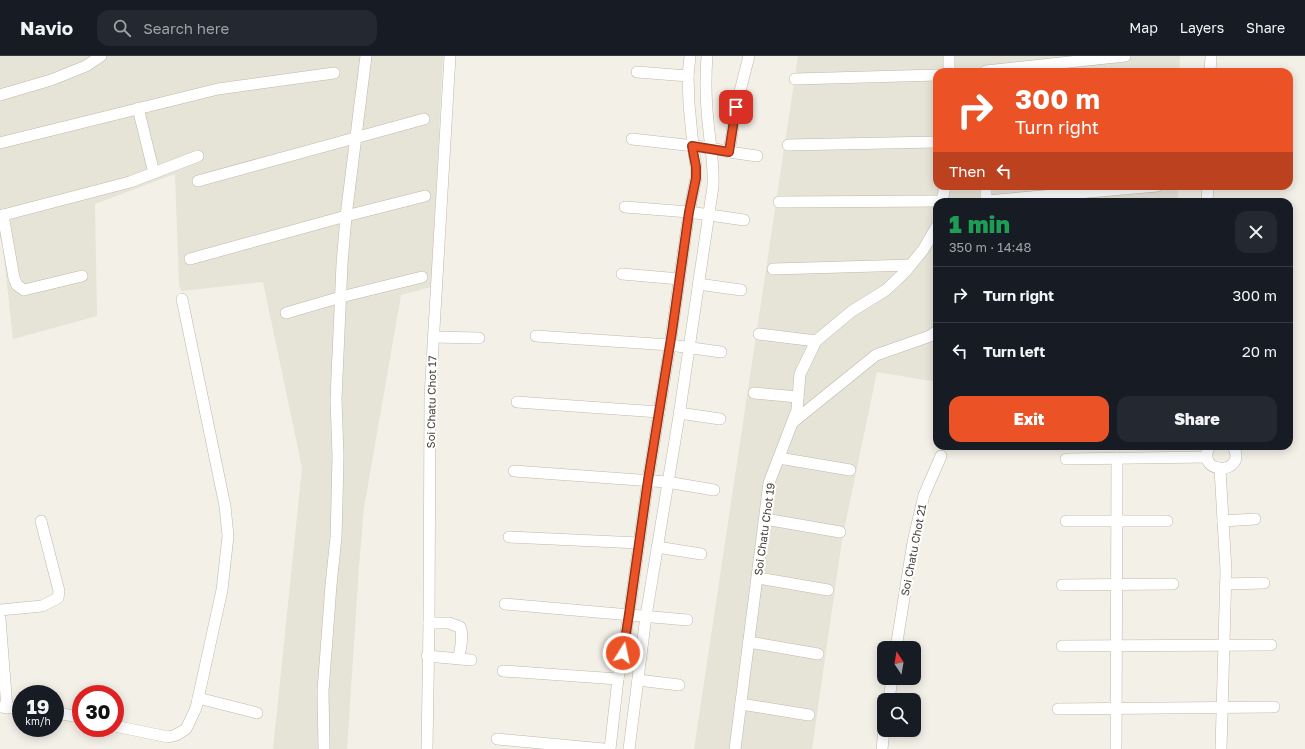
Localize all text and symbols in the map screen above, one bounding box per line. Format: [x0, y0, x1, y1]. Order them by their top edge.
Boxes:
search box [97, 10, 377, 46]
text: Navio [20, 16, 73, 39]
icon: search [111, 17, 133, 39]
text: Search here [143, 19, 229, 37]
text: Map [1129, 19, 1158, 36]
text: Layers [1180, 19, 1224, 36]
text: Share [1246, 19, 1285, 36]
text: 300 m [1015, 82, 1100, 115]
icon: right [949, 84, 1001, 136]
pin [719, 90, 753, 124]
icon: arrive [725, 96, 747, 118]
text: Turn right [1015, 116, 1099, 138]
icon: left [993, 160, 1015, 182]
text: Then [949, 162, 985, 180]
text: 1 min [949, 209, 1010, 238]
button: close [1235, 211, 1277, 253]
text: 350 m · 14:48 [949, 239, 1031, 255]
icon: right [949, 284, 971, 306]
text: Turn right [983, 286, 1054, 304]
text: 300 m [1233, 286, 1277, 304]
icon: left [949, 340, 971, 362]
text: Turn left [983, 342, 1045, 360]
text: 20 m [1242, 342, 1277, 360]
street label: Soi Chatu Chot 17 [424, 355, 438, 448]
button: Exit [949, 396, 1109, 442]
button: Share [1117, 396, 1277, 442]
street label: Soi Chatu Chot 19 [751, 482, 777, 576]
street label: Soi Chatu Chot 21 [898, 503, 928, 597]
position arrow [602, 632, 644, 674]
north arrow [877, 641, 921, 685]
map controls [877, 641, 921, 737]
speed limit sign: 30 [72, 685, 124, 737]
button: search [877, 693, 921, 737]
text: 19 [26, 694, 49, 718]
text: km/h [25, 715, 51, 727]

